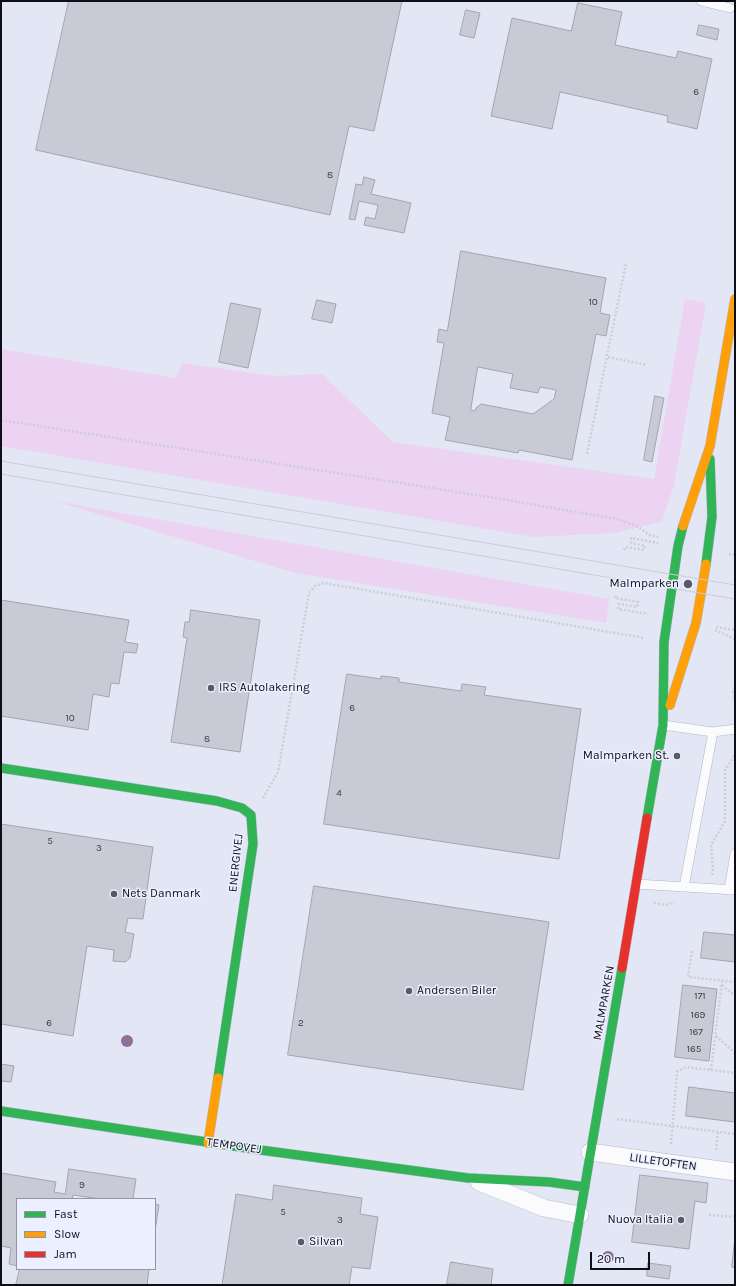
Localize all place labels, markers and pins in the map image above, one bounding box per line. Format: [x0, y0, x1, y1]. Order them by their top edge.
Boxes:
place label: Malmparken [610, 577, 679, 591]
marker: Malmparken [682, 578, 694, 590]
place label: IRS Autolakering [219, 681, 310, 695]
marker: IRS Autolakering [206, 683, 216, 693]
place label: Malmparken St. [583, 749, 669, 763]
marker: Malmparken St. [672, 751, 682, 761]
place label: Nets Danmark [122, 887, 201, 901]
marker: Nets Danmark [109, 889, 119, 899]
place label: Andersen Biler [417, 984, 496, 998]
marker: Andersen Biler [404, 986, 414, 996]
place label: Nuova Italia [607, 1213, 673, 1227]
marker: Nuova Italia [676, 1215, 686, 1225]
place label: Silvan [309, 1235, 343, 1249]
marker: Silvan [296, 1237, 306, 1247]

